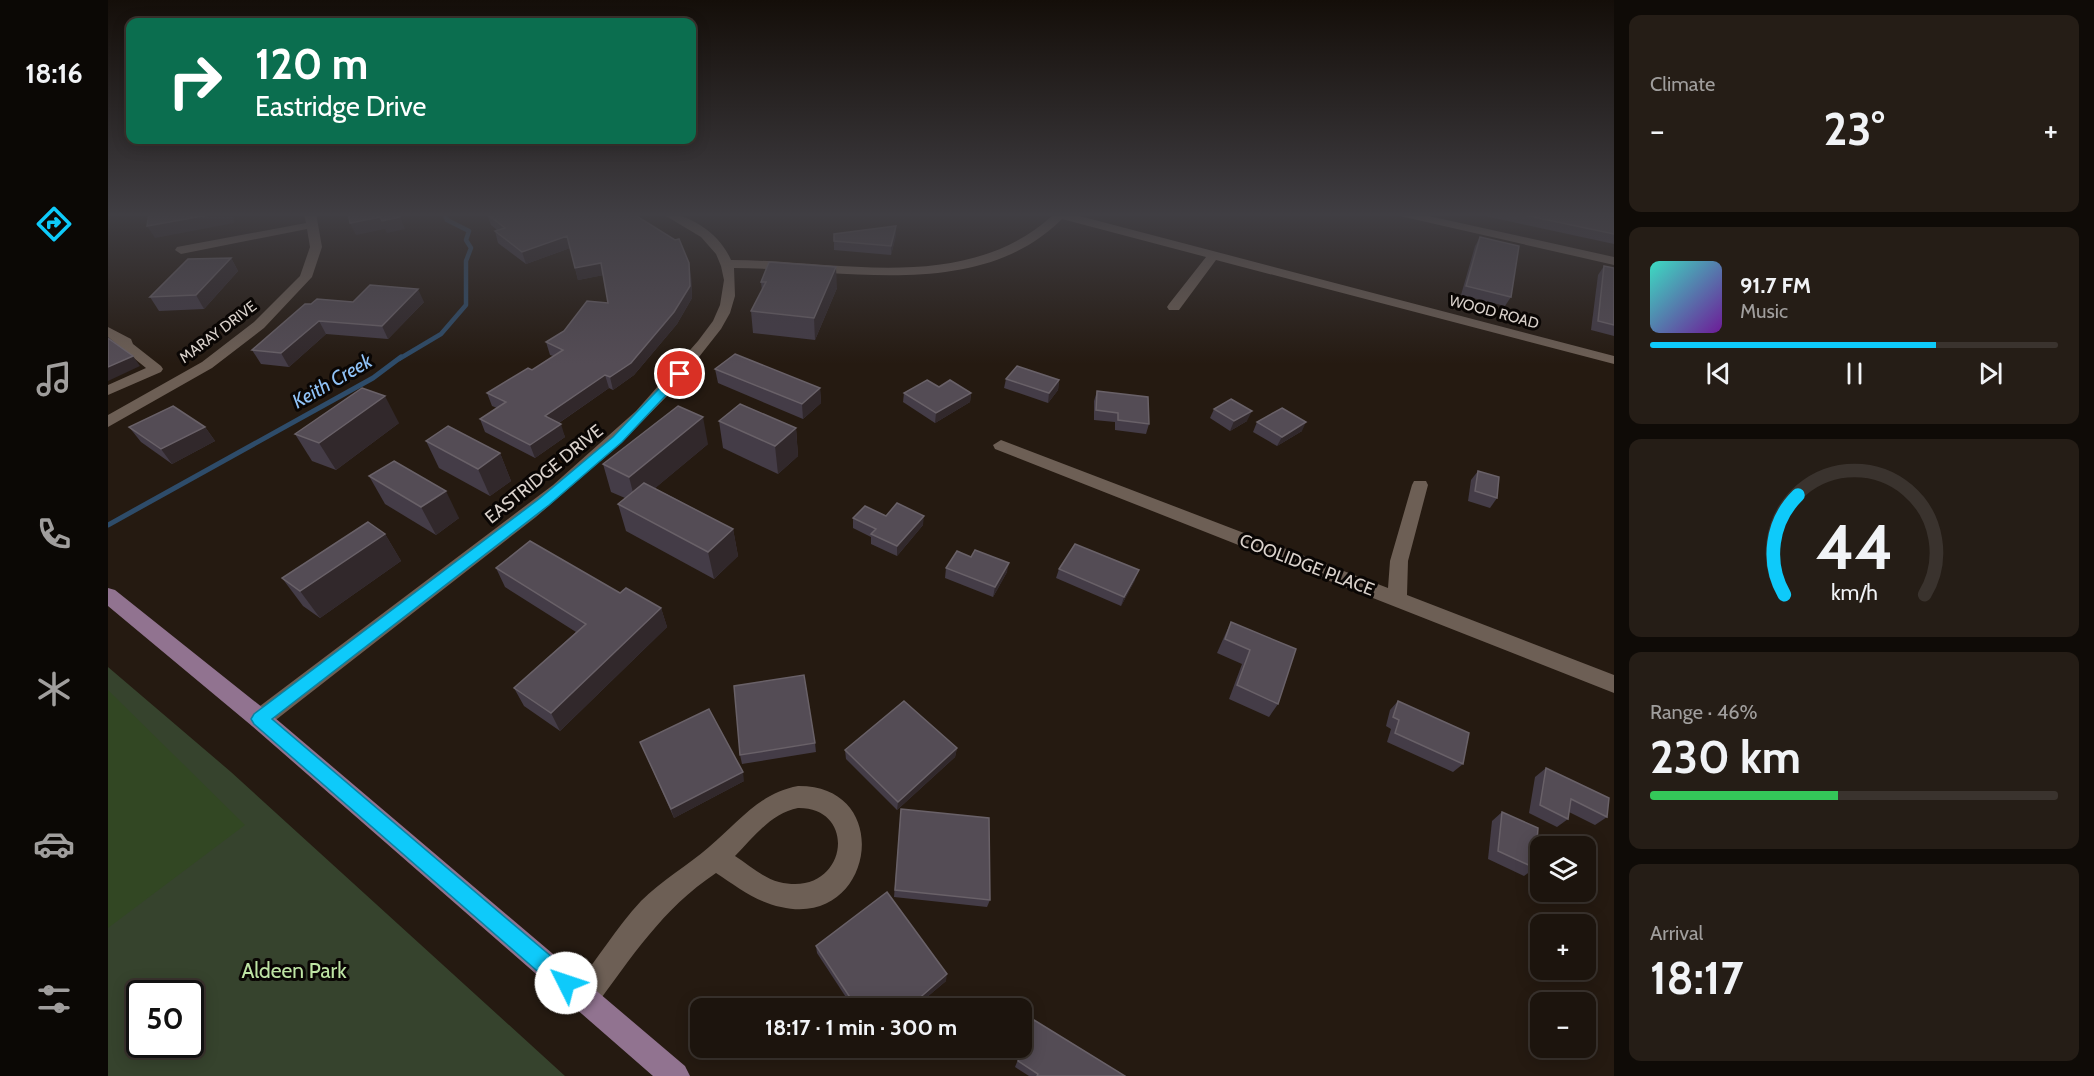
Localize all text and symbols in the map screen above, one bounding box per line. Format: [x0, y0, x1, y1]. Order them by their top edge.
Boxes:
text: 120 m [255, 38, 368, 90]
icon: right [156, 42, 234, 120]
text: 18:16 [25, 57, 83, 90]
text: Climate [1650, 72, 1715, 96]
text: Eastridge Drive [255, 90, 426, 123]
text: 23° [1823, 102, 1885, 156]
text: − [1650, 110, 1665, 150]
text: + [2043, 110, 2058, 150]
icon: directions [33, 203, 75, 245]
text: 91.7 FM [1740, 272, 1811, 299]
street label: WOOD ROAD [1447, 291, 1541, 333]
street label: MARAY DRIVE [176, 297, 260, 367]
text: Music [1740, 299, 1788, 323]
water label: Keith Creek [288, 348, 377, 413]
pin [654, 348, 705, 399]
icon: arrive [663, 357, 696, 390]
icon: previous [1702, 357, 1735, 390]
icon: pause [1838, 357, 1871, 390]
icon: next [1974, 357, 2007, 390]
icon: music [33, 358, 75, 400]
street label: EASTRIDGE DRIVE [481, 420, 607, 528]
text: 44 [1815, 509, 1893, 585]
icon: phone [33, 513, 75, 555]
street label: COOLIDGE PLACE [1236, 529, 1378, 601]
text: km/h [1831, 579, 1877, 605]
icon: climate [33, 668, 75, 710]
text: Range · 46% [1650, 700, 1758, 724]
text: 230 km [1650, 730, 1801, 784]
icon: car [33, 823, 75, 865]
map controls [1530, 836, 1596, 1058]
button: layers [1530, 836, 1596, 902]
button: + [1530, 914, 1596, 980]
text: Arrival [1650, 921, 1703, 945]
position arrow [534, 951, 598, 1015]
text: 18:17 [1650, 951, 1743, 1005]
park label: Aldeen Park [241, 958, 347, 983]
icon: filters [33, 978, 75, 1020]
speed limit sign: 50 [126, 980, 204, 1058]
button: − [1530, 992, 1596, 1058]
text: 18:17 · 1 min · 300 m [765, 1014, 957, 1041]

